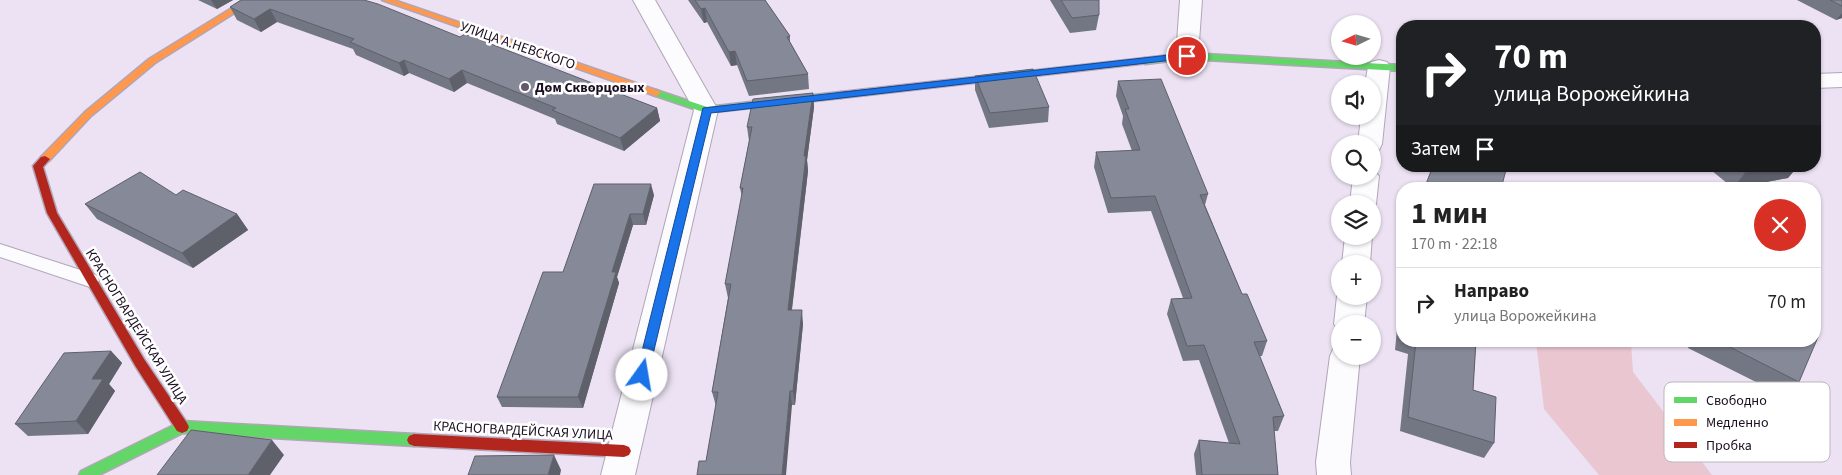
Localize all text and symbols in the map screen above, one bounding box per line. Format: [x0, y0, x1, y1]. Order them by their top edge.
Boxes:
north arrow [1331, 15, 1381, 65]
map controls [1331, 15, 1381, 365]
street label: УЛИЦА А.НЕВСКОГО [457, 17, 578, 75]
text: 70 m [1494, 32, 1568, 82]
pin [1166, 35, 1208, 77]
icon: right [1411, 40, 1476, 105]
icon: arrive [1173, 42, 1201, 70]
button: sound [1331, 75, 1381, 125]
place label: Дом Скворцовых [535, 78, 644, 98]
text: улица Ворожейкина [1494, 78, 1690, 110]
marker: Дом Скворцовых [519, 81, 531, 93]
button: search [1331, 135, 1381, 185]
icon: arrive [1471, 135, 1499, 163]
text: Затем [1411, 136, 1461, 163]
text: 1 мин [1411, 192, 1488, 235]
button: layers [1331, 195, 1381, 245]
button: close [1754, 199, 1806, 251]
text: 170 m · 22:18 [1411, 233, 1498, 255]
street label: КРАСНОГВАРДЕЙСКАЯ УЛИЦА [80, 245, 192, 408]
button: + [1331, 255, 1381, 305]
text: Направо [1454, 278, 1529, 305]
icon: right [1411, 289, 1439, 317]
text: 70 m [1768, 289, 1806, 316]
text: улица Ворожейкина [1454, 305, 1597, 327]
button: − [1331, 315, 1381, 365]
position arrow [615, 348, 667, 400]
legend [1664, 382, 1830, 462]
text: Свободно [1706, 391, 1767, 411]
text: Медленно [1706, 413, 1769, 433]
street label: КРАСНОГВАРДЕЙСКАЯ УЛИЦА [433, 416, 614, 446]
text: Пробка [1706, 436, 1752, 456]

